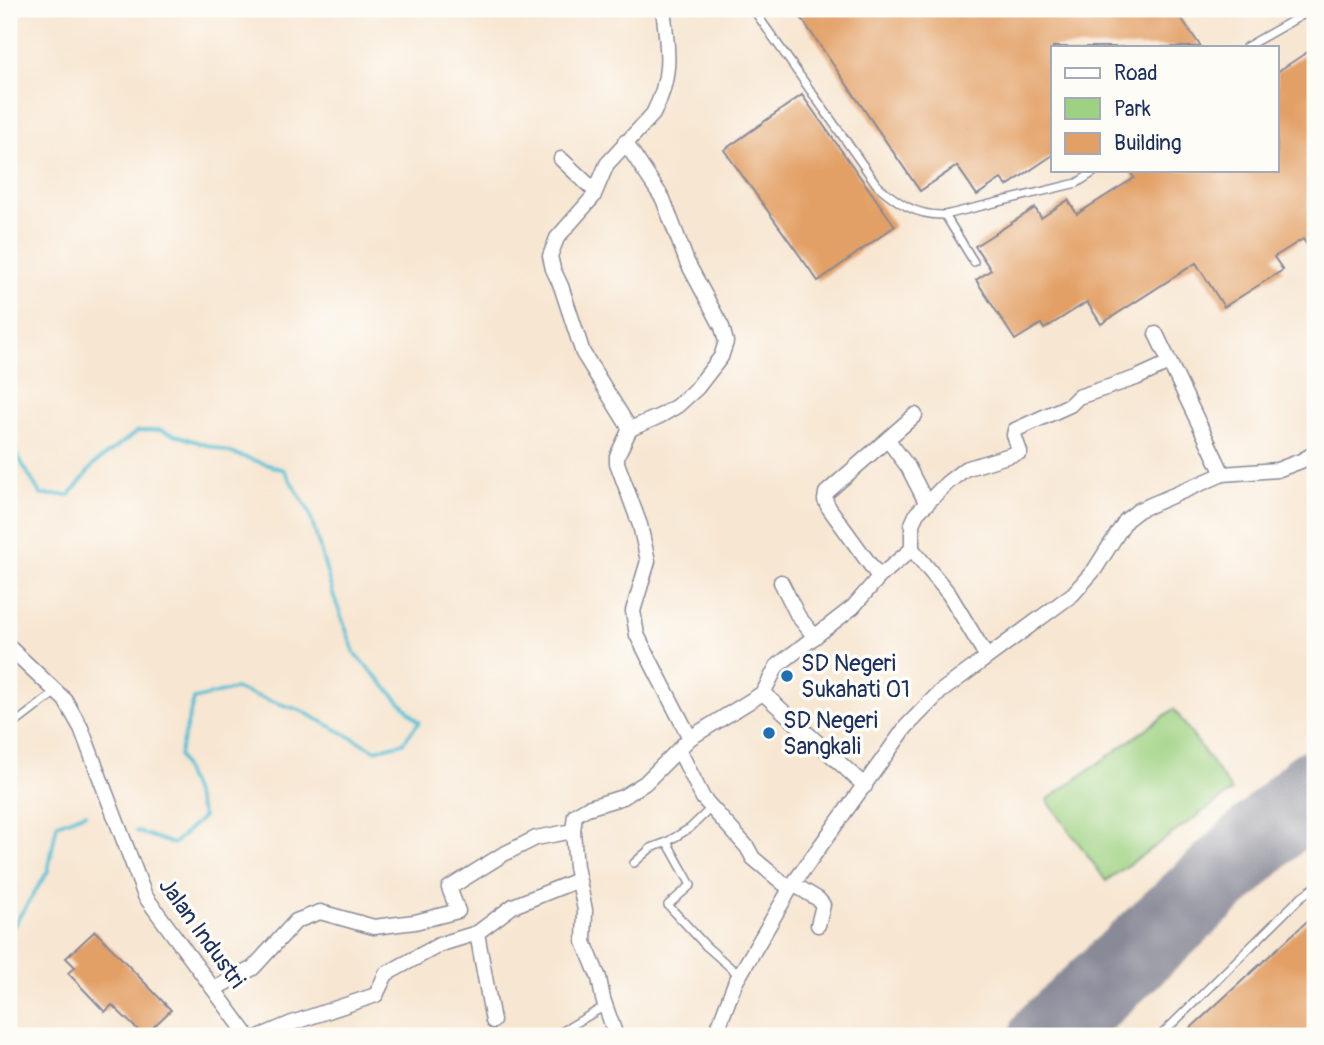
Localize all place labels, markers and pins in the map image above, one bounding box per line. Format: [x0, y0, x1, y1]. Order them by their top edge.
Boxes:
place label: SD Negeri Sukahati 01 [801, 649, 910, 704]
marker: SD Negeri Sukahati 01 [779, 668, 795, 684]
place label: SD Negeri Sangkali [783, 706, 878, 761]
marker: SD Negeri Sangkali [761, 725, 777, 741]

